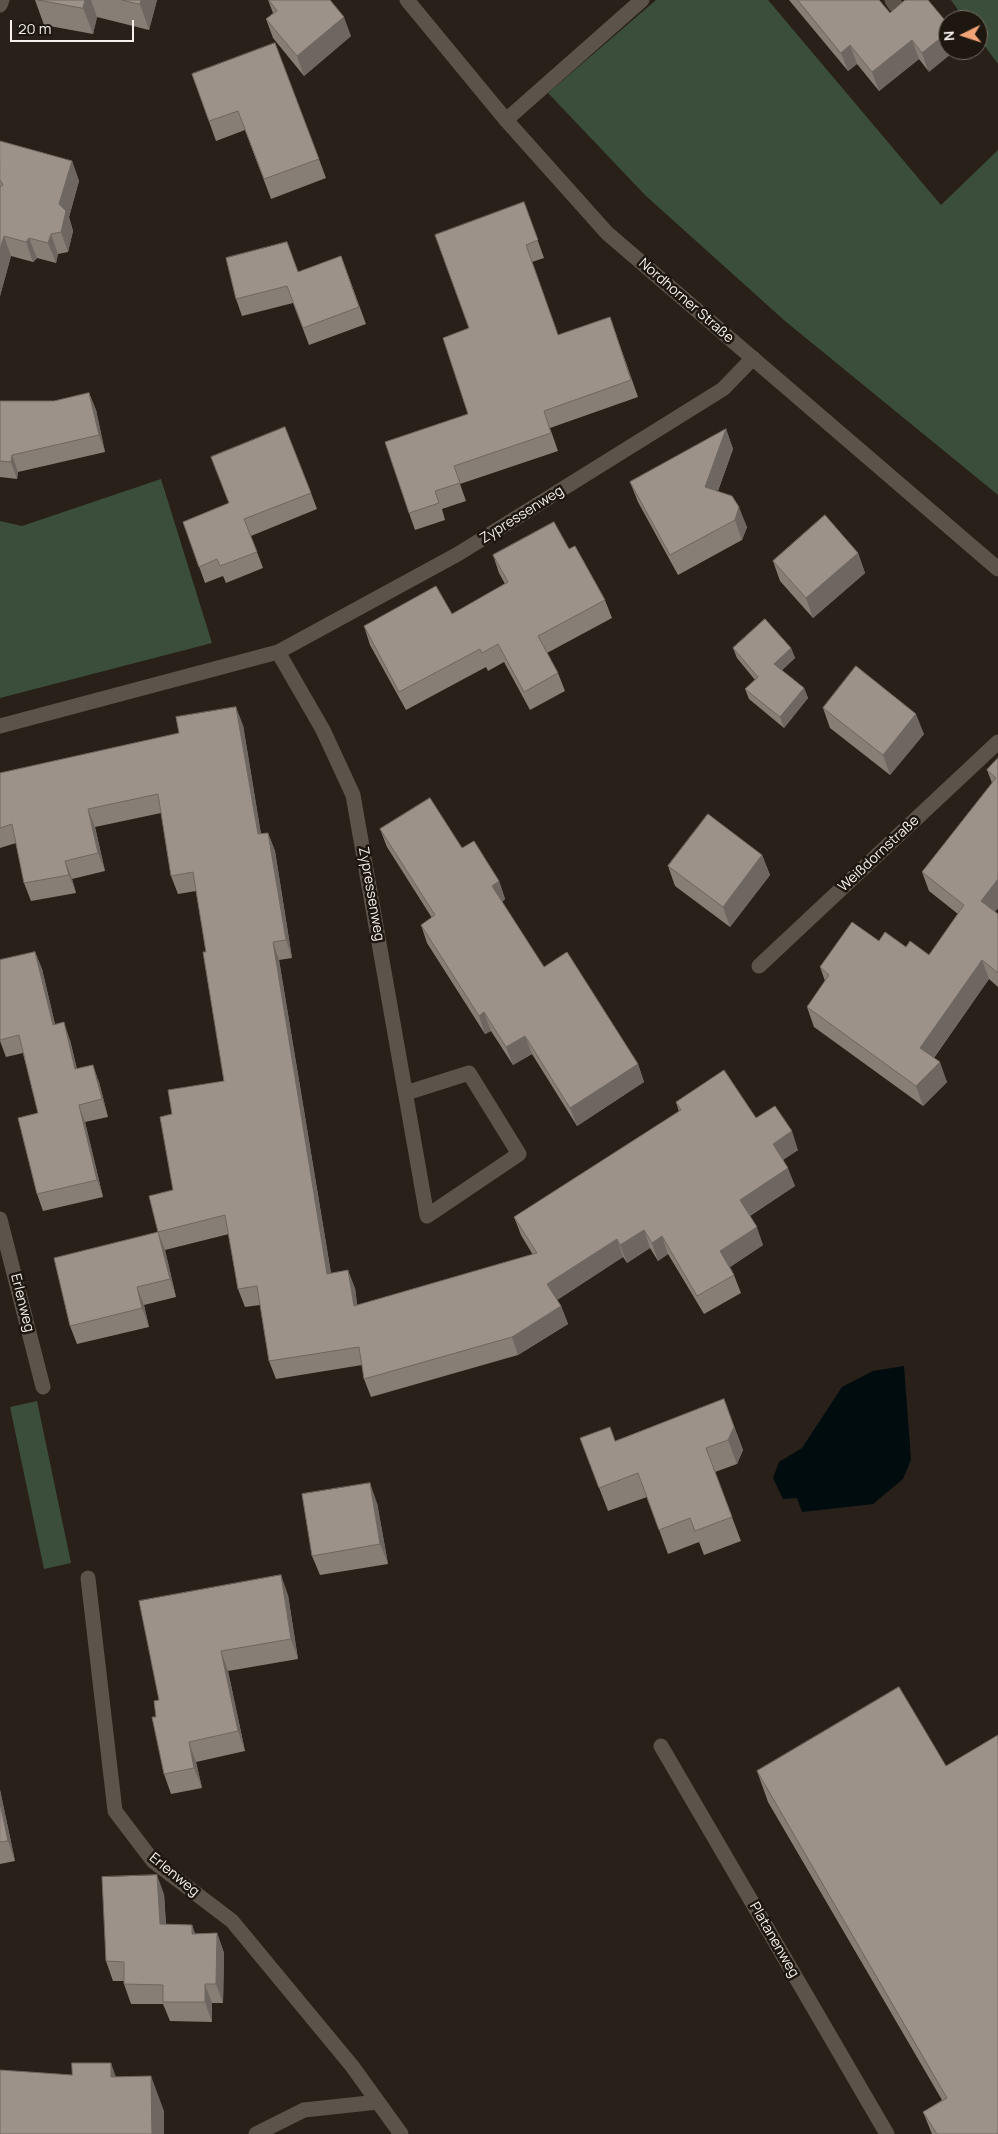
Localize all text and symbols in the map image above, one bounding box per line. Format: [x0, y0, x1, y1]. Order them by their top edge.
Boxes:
scale bar [12, 10, 136, 42]
north arrow [938, 10, 988, 60]
text: 20 m [18, 18, 51, 39]
text: N [939, 30, 958, 42]
street label: Nordhorner Straße [635, 255, 737, 347]
street label: Zypressenweg [477, 483, 567, 547]
street label: Weißdornstraße [835, 812, 923, 896]
street label: Zypressenweg [354, 846, 388, 942]
street label: Erlenweg [7, 1272, 37, 1334]
street label: Erlenweg [146, 1850, 202, 1900]
street label: Platanenweg [746, 1899, 802, 1981]

